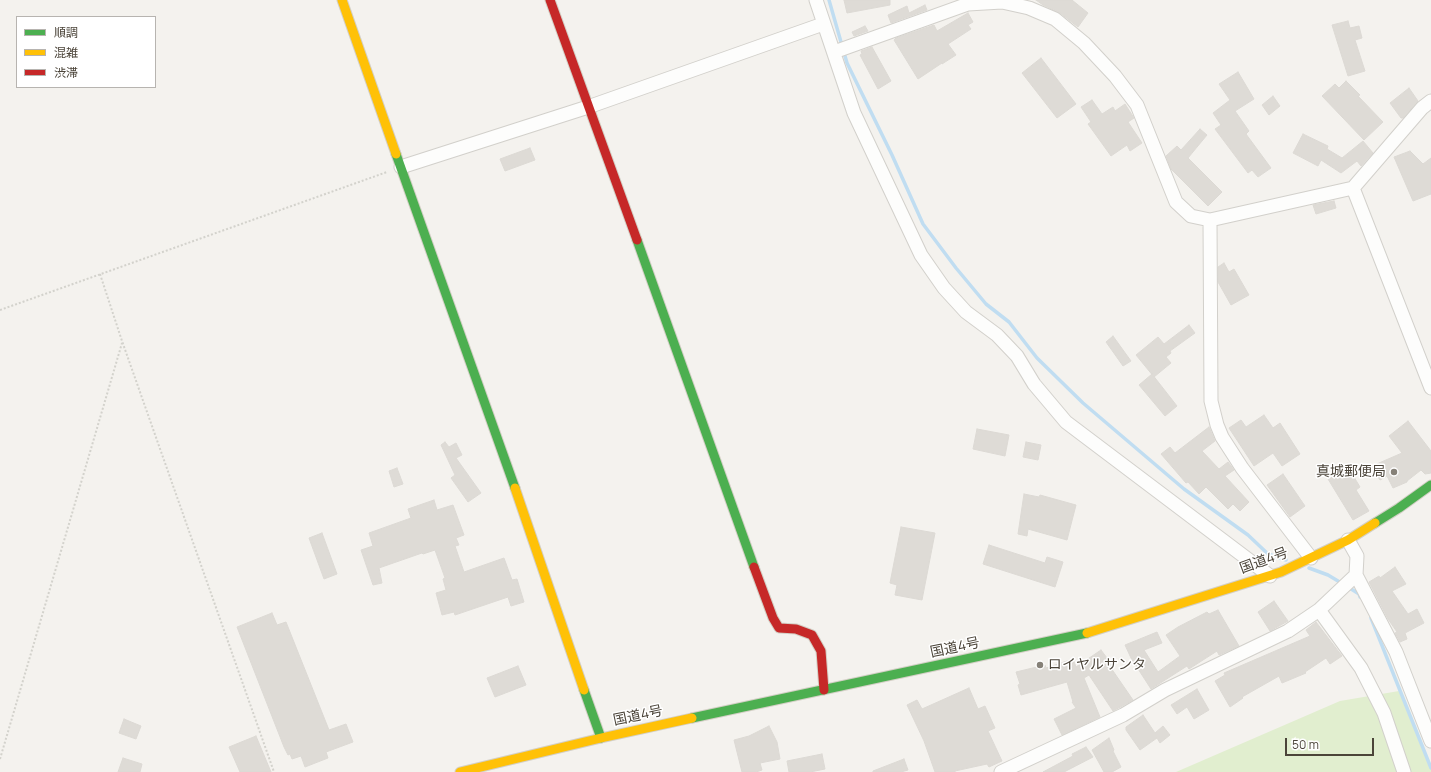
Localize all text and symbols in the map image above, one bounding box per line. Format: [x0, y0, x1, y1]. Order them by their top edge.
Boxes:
legend [16, 16, 156, 88]
text: 順調 [54, 24, 78, 41]
text: 混雑 [54, 44, 78, 61]
text: 渋滞 [54, 64, 78, 81]
place label: 真城郵便局 [1316, 464, 1386, 480]
marker: 真城郵便局 [1389, 467, 1399, 477]
street label: 国道4号 [1238, 545, 1290, 577]
street label: 国道4号 [929, 635, 981, 661]
place label: ロイヤルサンタ [1048, 657, 1146, 673]
marker: ロイヤルサンタ [1035, 660, 1045, 670]
street label: 国道4号 [612, 703, 664, 729]
scale bar [1287, 730, 1376, 756]
text: 50 m [1292, 736, 1319, 753]

